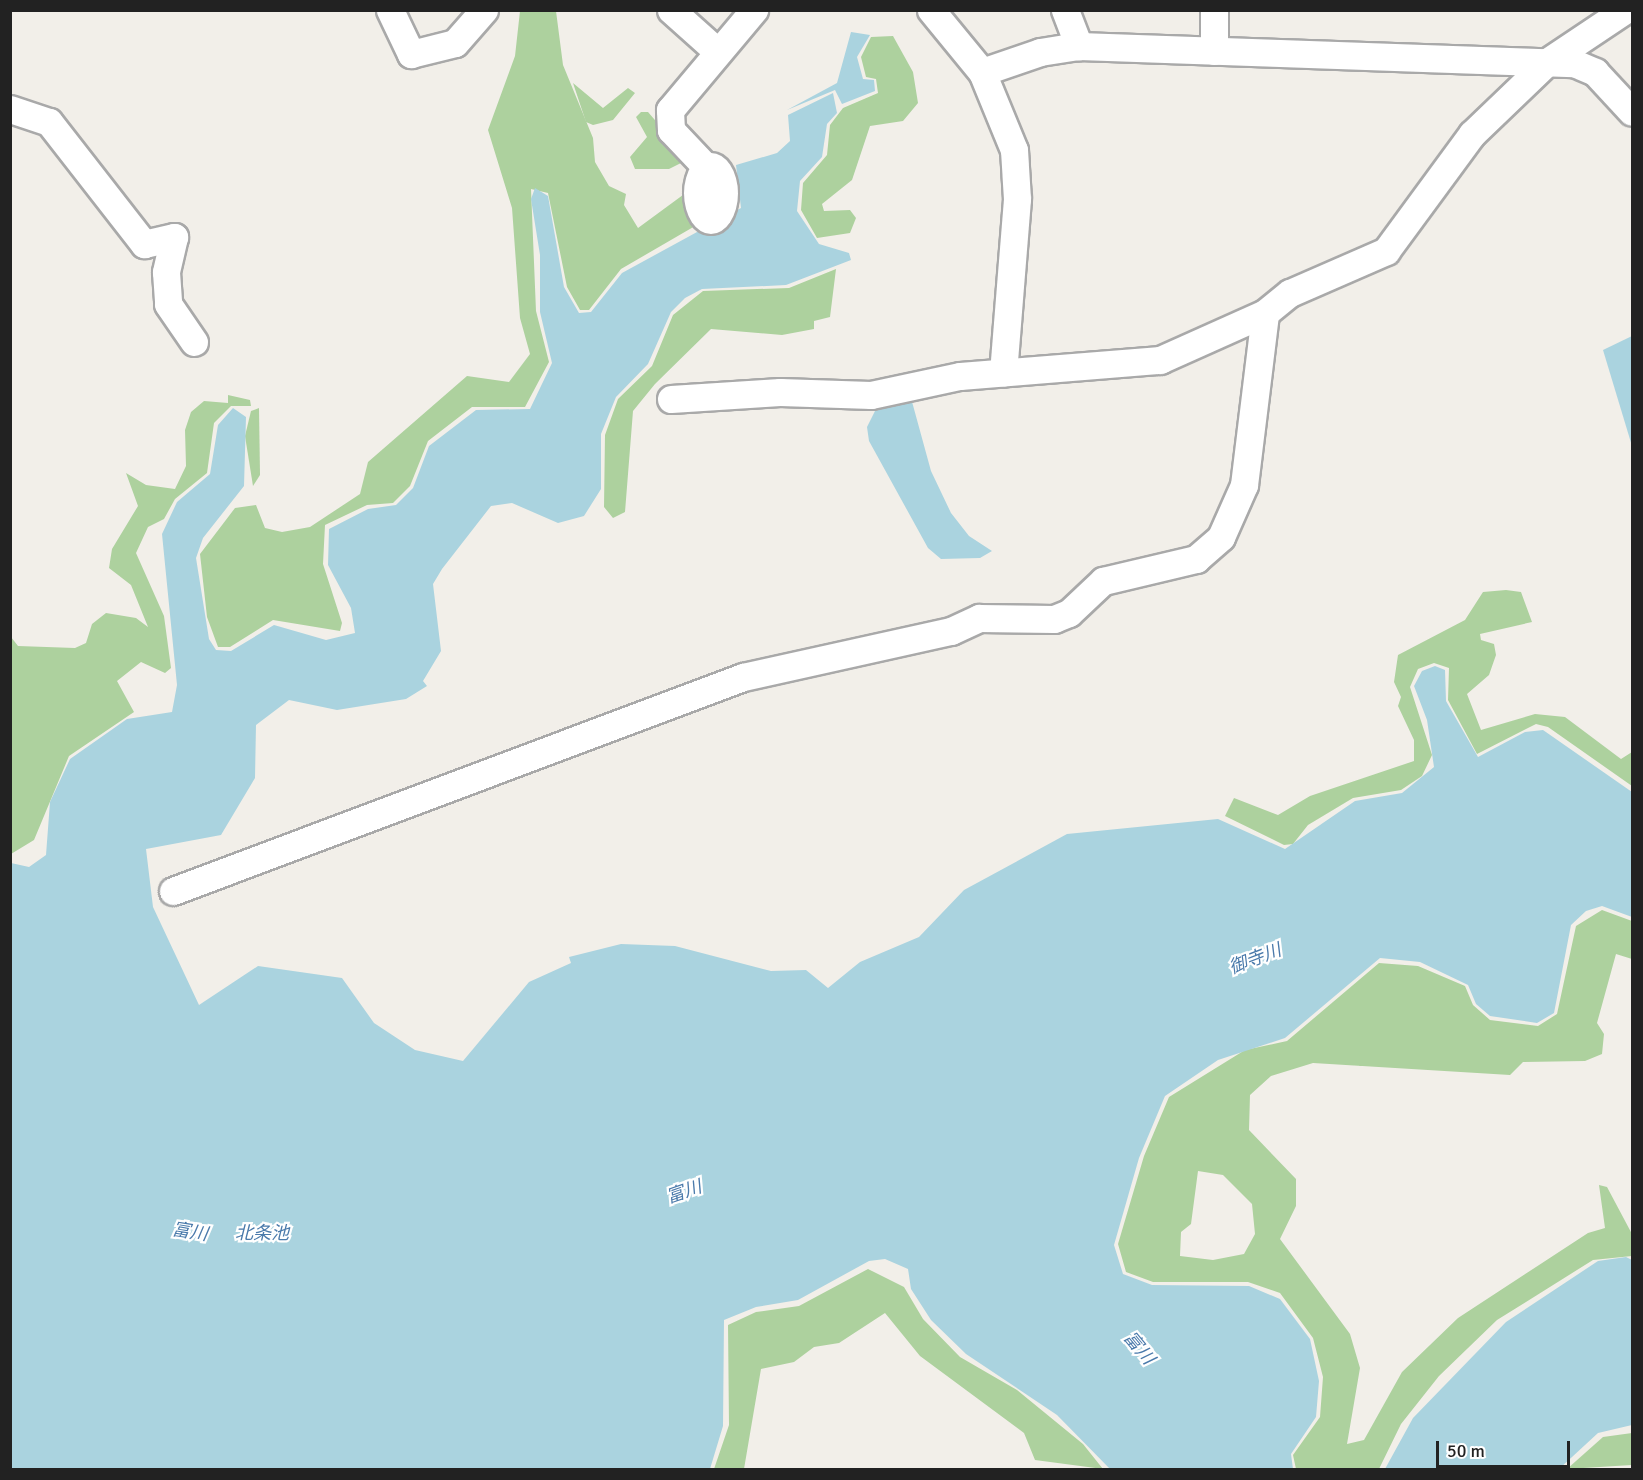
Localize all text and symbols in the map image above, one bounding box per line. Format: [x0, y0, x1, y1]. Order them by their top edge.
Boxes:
water label: 御寺川 [1226, 939, 1284, 979]
water label: 富川 [663, 1176, 705, 1208]
water label: 富川 [171, 1219, 209, 1245]
water label: 北条池 [235, 1222, 289, 1244]
water label: 富川 [1119, 1327, 1159, 1369]
scale bar [1439, 1429, 1572, 1467]
text: 50 m [1447, 1440, 1485, 1462]

